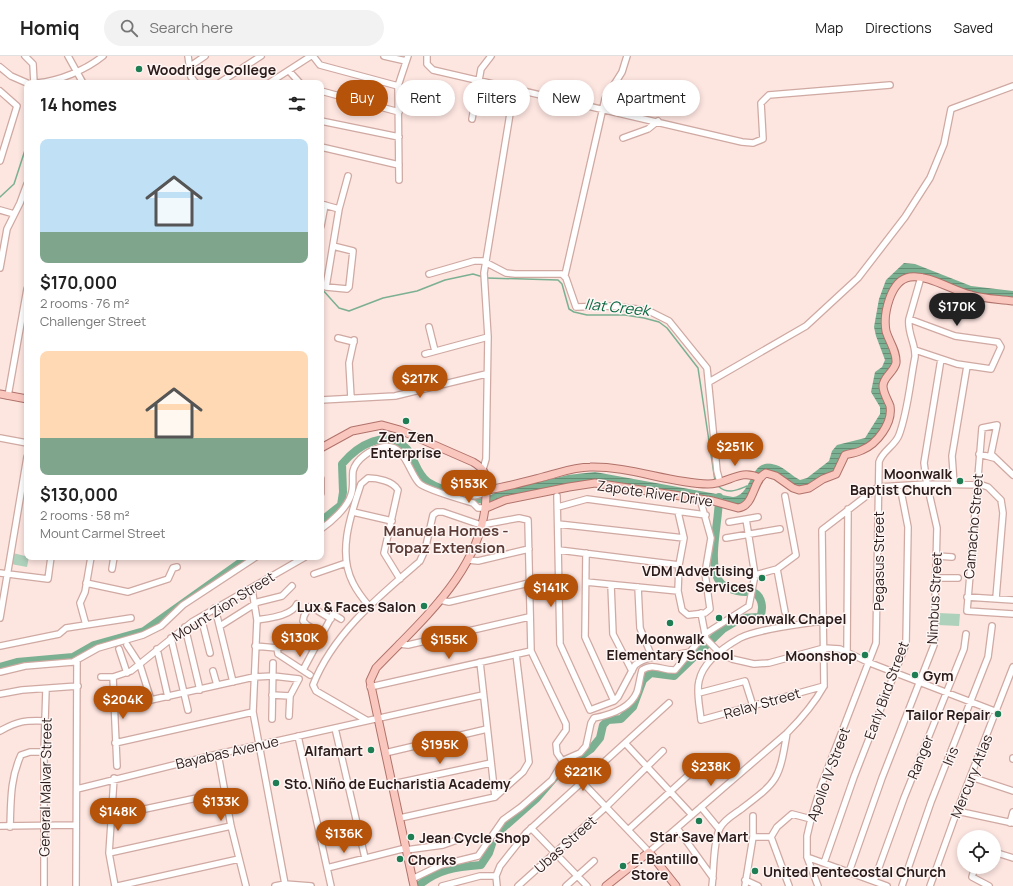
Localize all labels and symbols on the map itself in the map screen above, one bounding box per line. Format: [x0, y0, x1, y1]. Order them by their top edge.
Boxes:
place label: Woodridge College [147, 60, 276, 79]
marker: Woodridge College [134, 64, 144, 74]
water label: Ilat Creek [583, 293, 653, 321]
pin: $170K [929, 293, 985, 327]
pin: $217K [392, 365, 448, 399]
marker: Zen Zen Enterprise [401, 416, 411, 426]
place label: Zen Zen Enterprise [371, 427, 441, 462]
pin: $251K [707, 433, 763, 467]
place label: Moonwalk Baptist Church [850, 464, 952, 499]
pin: $153K [441, 470, 497, 504]
street label: Camacho Street [959, 472, 987, 579]
street label: Zapote River Drive [596, 475, 714, 511]
marker: Moonwalk Baptist Church [955, 476, 965, 486]
street label: Pegasus Street [869, 511, 888, 611]
district label: Manuela Homes - Topaz Extension [383, 520, 509, 558]
street label: Nimbus Street [922, 551, 946, 645]
place label: VDM Advertising Services [642, 561, 754, 596]
street label: Mount Zion Street [168, 567, 278, 645]
marker: VDM Advertising Services [757, 573, 767, 583]
pin: $141K [523, 574, 579, 608]
place label: Lux & Faces Salon [297, 597, 416, 616]
marker: Lux & Faces Salon [419, 601, 429, 611]
place label: Moonwalk Chapel [727, 609, 846, 628]
marker: Moonwalk Chapel [714, 613, 724, 623]
marker: Moonwalk Elementary School [665, 618, 675, 628]
pin: $130K [272, 624, 328, 658]
pin: $155K [421, 626, 477, 660]
place label: Moonwalk Elementary School [606, 629, 734, 664]
street label: Early Bird Street [859, 638, 913, 742]
place label: Moonshop [785, 646, 857, 665]
marker: Moonshop [860, 650, 870, 660]
place label: Gym [923, 666, 954, 685]
marker: Gym [910, 670, 920, 680]
street label: Relay Street [721, 683, 803, 723]
pin: $204K [95, 686, 151, 720]
place label: Tailor Repair [906, 705, 990, 724]
marker: Tailor Repair [993, 709, 1003, 719]
street label: General Malvar Street [34, 717, 56, 857]
street label: Apollo IV Street [802, 724, 854, 824]
street label: Bayabas Avenue [174, 731, 280, 773]
pin: $195K [412, 731, 468, 765]
street label: Mercury Atlas [946, 731, 996, 821]
street label: Ranger [902, 732, 938, 782]
place label: Alfamart [304, 741, 363, 760]
street label: Iris [938, 744, 962, 768]
marker: Alfamart [366, 745, 376, 755]
pin: $238K [683, 753, 739, 787]
pin: $221K [555, 758, 611, 792]
place label: Sto. Niño de Eucharistia Academy [284, 774, 511, 793]
marker: Sto. Niño de Eucharistia Academy [271, 778, 281, 788]
pin: $133K [193, 788, 249, 822]
pin: $148K [90, 798, 146, 832]
street label: Ubas Street [530, 811, 600, 877]
marker: Star Save Mart [694, 816, 704, 826]
pin: $136K [316, 820, 372, 854]
place label: Star Save Mart [649, 827, 749, 846]
place label: Jean Cycle Shop [419, 828, 530, 847]
marker: Jean Cycle Shop [406, 832, 416, 842]
place label: E. Bantillo Store [631, 849, 699, 884]
place label: Chorks [408, 850, 457, 869]
marker: Chorks [395, 854, 405, 864]
marker: E. Bantillo Store [618, 861, 628, 871]
place label: United Pentecostal Church [763, 862, 946, 881]
marker: United Pentecostal Church [750, 866, 760, 876]

